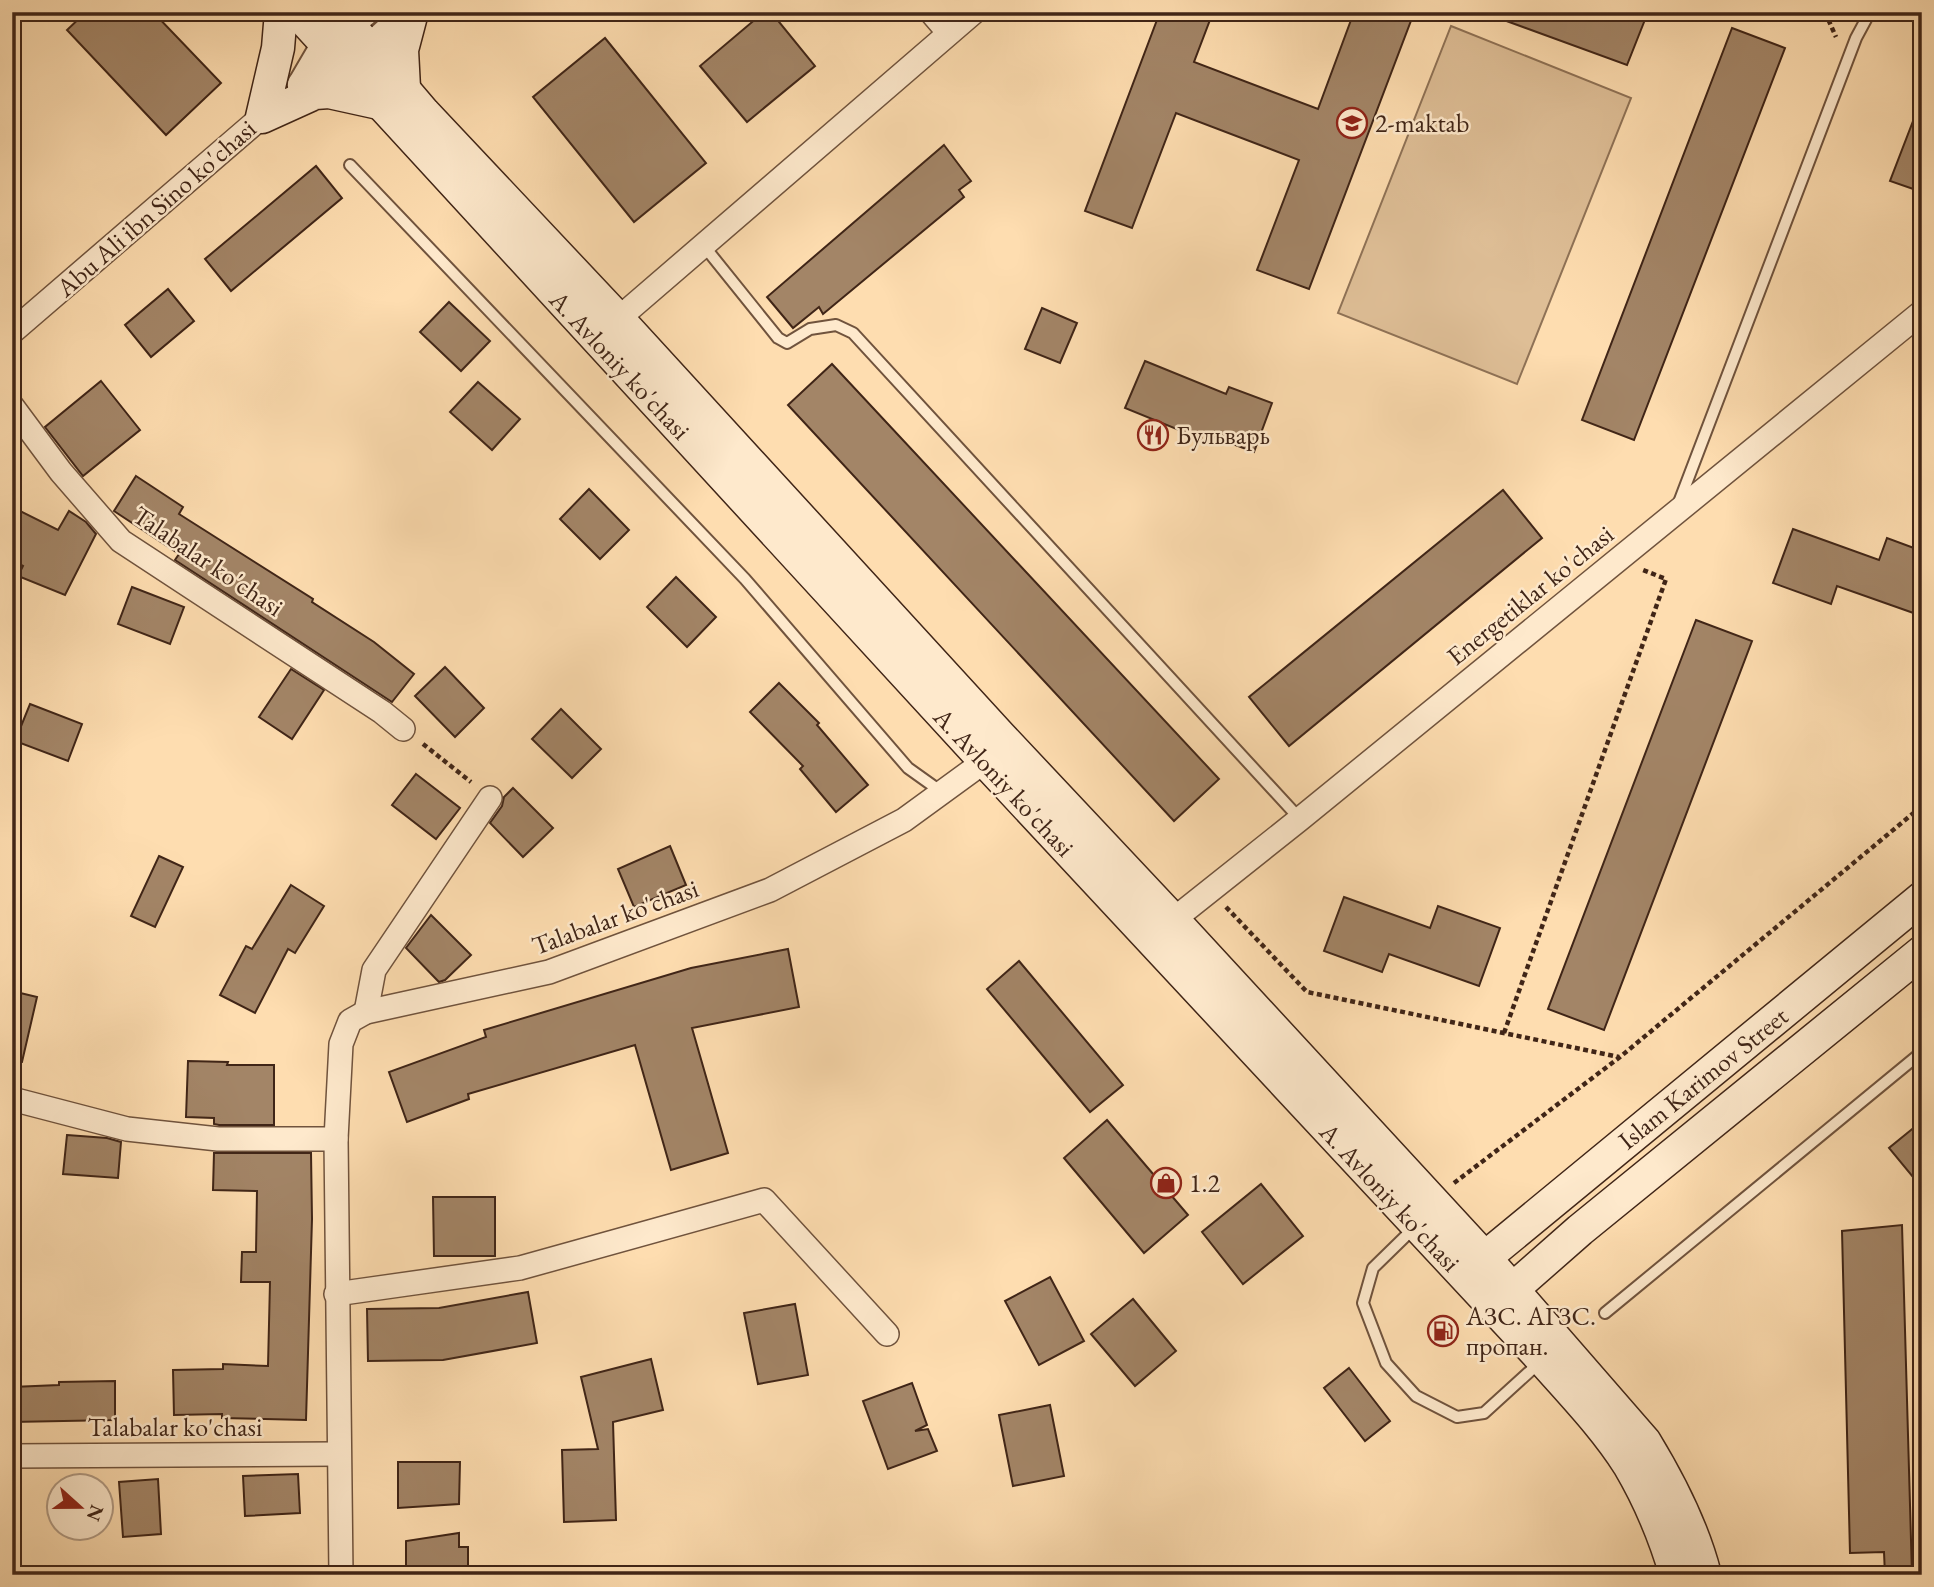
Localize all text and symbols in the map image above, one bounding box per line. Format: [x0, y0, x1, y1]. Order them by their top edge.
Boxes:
school or university icon: 2-maktab [1335, 106, 1369, 140]
place label: 2-maktab [1375, 106, 1469, 140]
street label: Abu Ali ibn Sino ko'chasi [48, 112, 263, 305]
street label: A. Avloniy ko'chasi [541, 282, 698, 447]
restaurant icon: Бульварь [1136, 418, 1170, 452]
place label: Бульварь [1176, 418, 1270, 452]
street label: Talabalar ko'chasi [126, 498, 290, 624]
street label: Energetiklar ko'chasi [1440, 517, 1620, 673]
street label: A. Avloniy ko'chasi [925, 699, 1082, 864]
street label: Talabalar ko'chasi [527, 871, 703, 963]
street label: Islam Karimov Street [1611, 999, 1795, 1157]
street label: A. Avloniy ko'chasi [1311, 1114, 1468, 1279]
shop icon: 1.2 [1149, 1166, 1183, 1200]
place label: 1.2 [1189, 1166, 1220, 1200]
place label: АЗС. АГЗС. пропан. [1465, 1299, 1596, 1363]
fuel station icon: АЗС. АГЗС. пропан. [1426, 1314, 1460, 1348]
street label: Talabalar ko'chasi [88, 1410, 262, 1444]
north arrow [46, 1472, 116, 1542]
text: N [81, 1501, 110, 1525]

